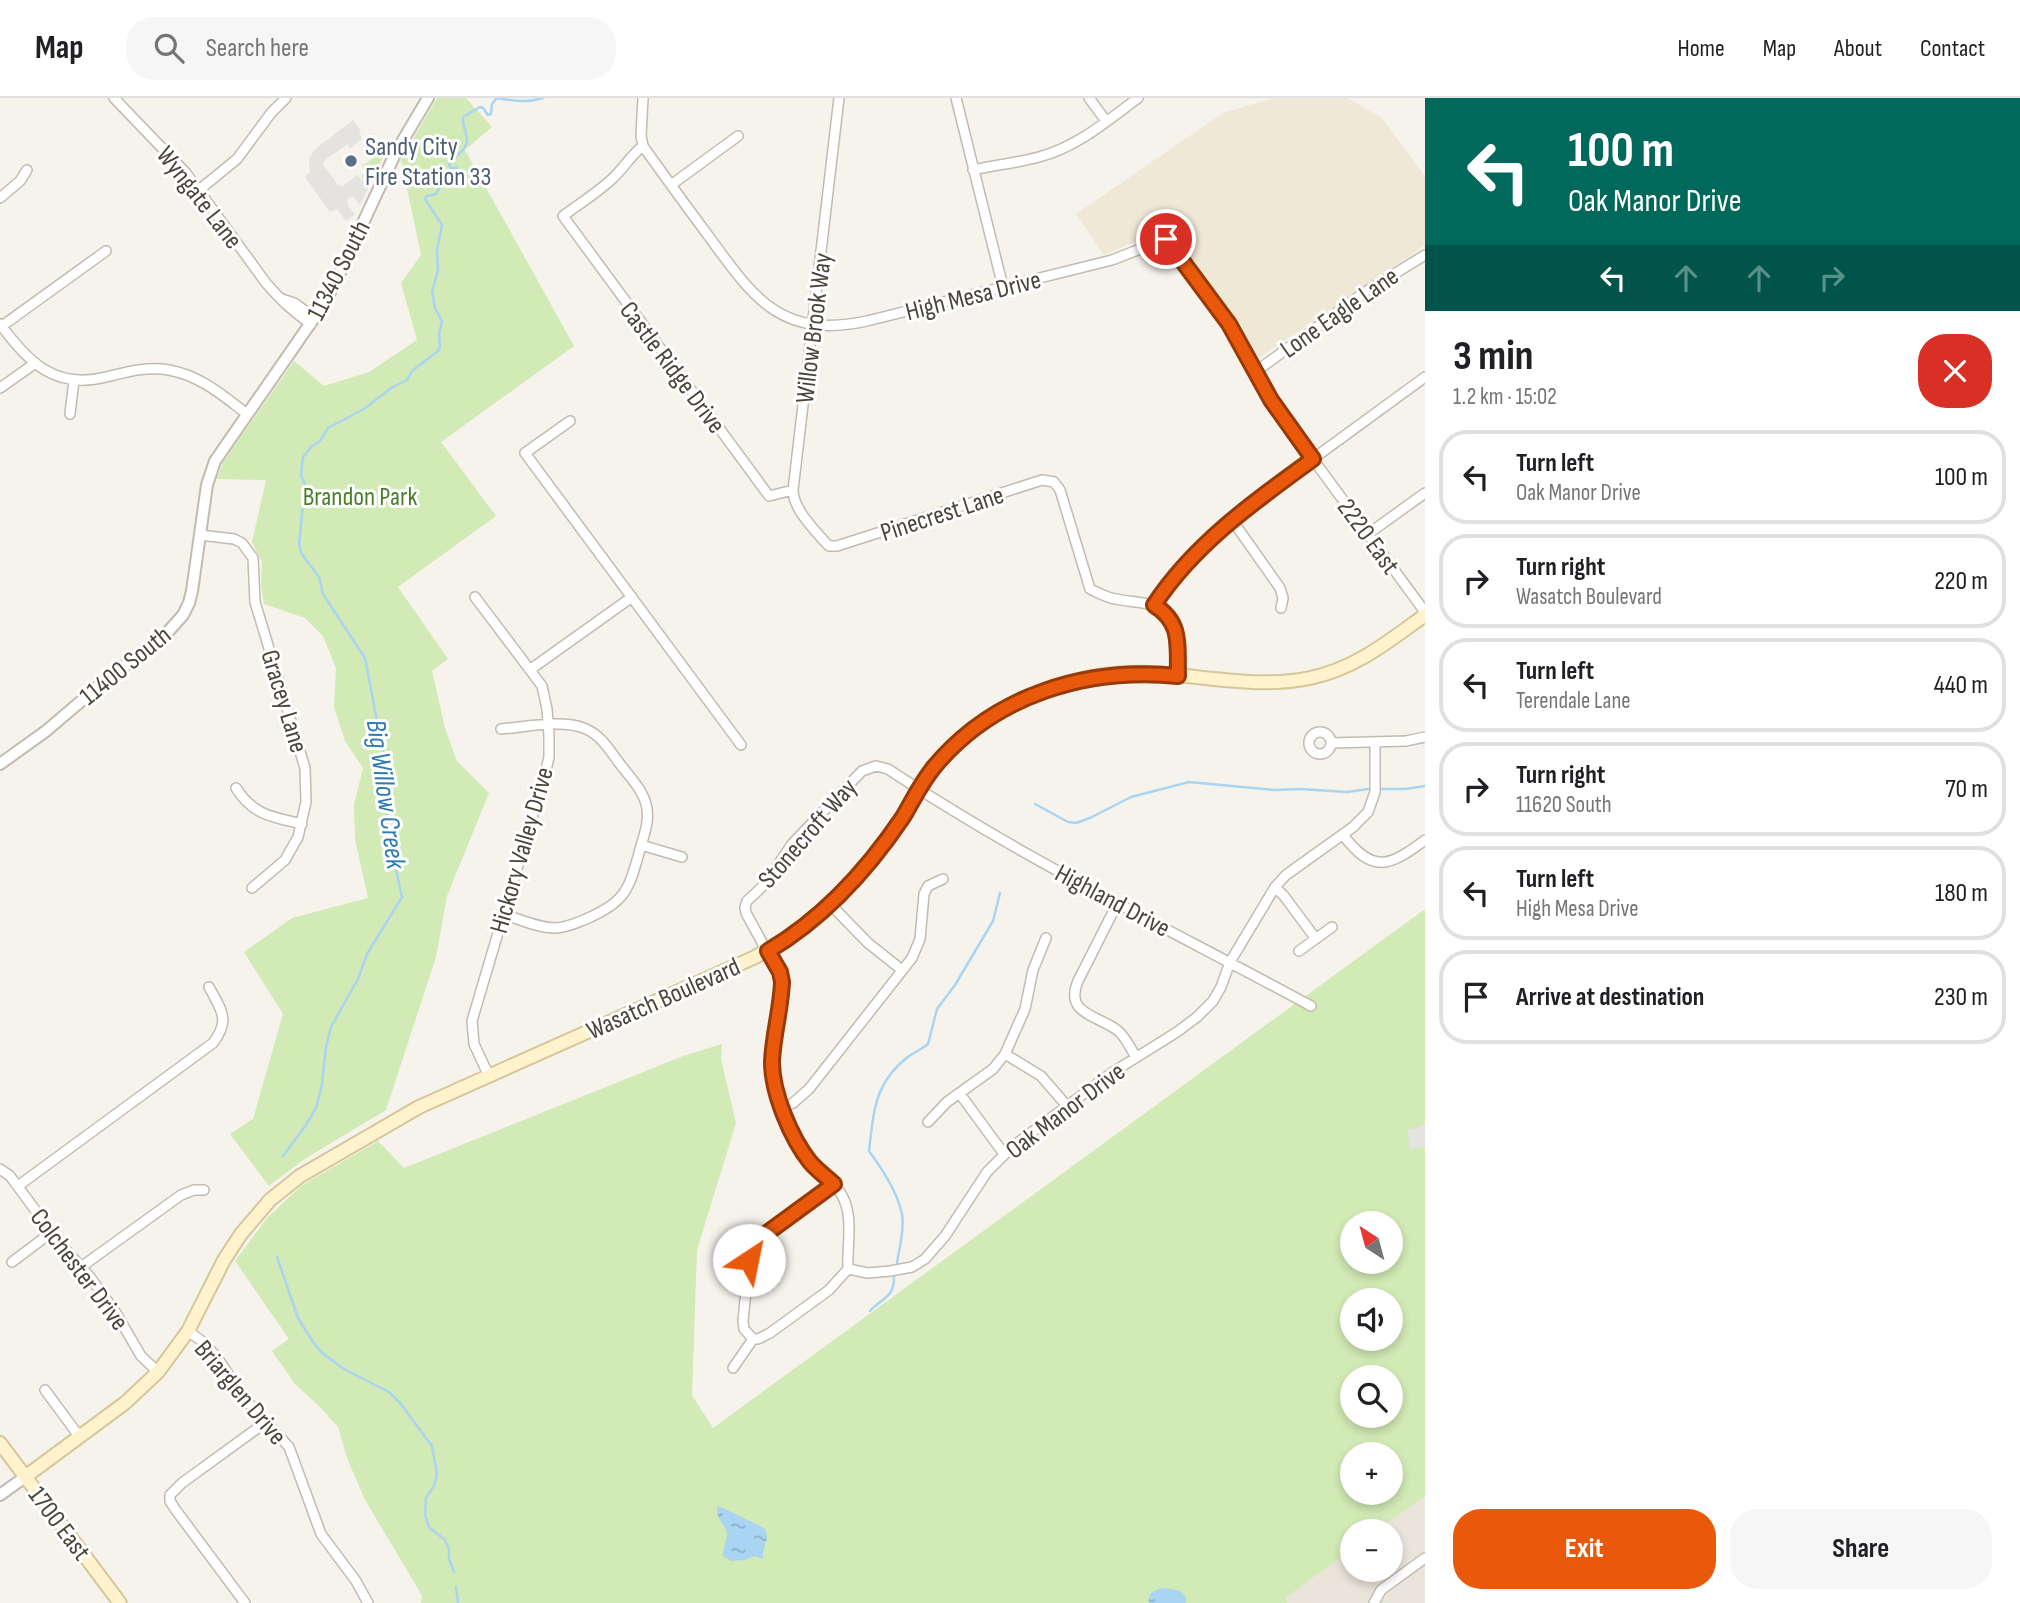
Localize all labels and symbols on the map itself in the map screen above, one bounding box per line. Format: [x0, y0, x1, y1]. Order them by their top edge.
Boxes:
place label: Sandy City Fire Station 33 [365, 132, 491, 193]
street label: Wyngate Lane [149, 141, 248, 255]
marker: Sandy City Fire Station 33 [343, 153, 359, 169]
pin [1136, 209, 1196, 269]
street label: 11340 South [301, 216, 378, 326]
street label: Willow Brook Way [790, 251, 839, 405]
street label: Lone Eagle Lane [1275, 261, 1405, 365]
street label: High Mesa Drive [902, 265, 1044, 328]
street label: Castle Ridge Drive [612, 296, 731, 440]
street label: Pinecrest Lane [877, 480, 1008, 549]
park label: Brandon Park [303, 482, 417, 513]
street label: 2220 East [1330, 493, 1405, 581]
street label: 11400 South [74, 620, 178, 712]
street label: Gracey Lane [253, 646, 314, 757]
water label: Big Willow Creek [359, 717, 413, 873]
street label: Hickory Valley Drive [484, 764, 561, 937]
street label: Stonecroft Way [752, 773, 864, 895]
street label: Highland Drive [1049, 858, 1175, 945]
street label: Wasatch Boulevard [582, 952, 745, 1047]
street label: Oak Manor Drive [1000, 1056, 1132, 1166]
street label: Colchester Drive [23, 1203, 135, 1337]
north arrow [1340, 1211, 1404, 1274]
position arrow [712, 1223, 786, 1297]
street label: Briarglen Drive [187, 1334, 293, 1452]
street label: 1700 East [21, 1481, 97, 1567]

